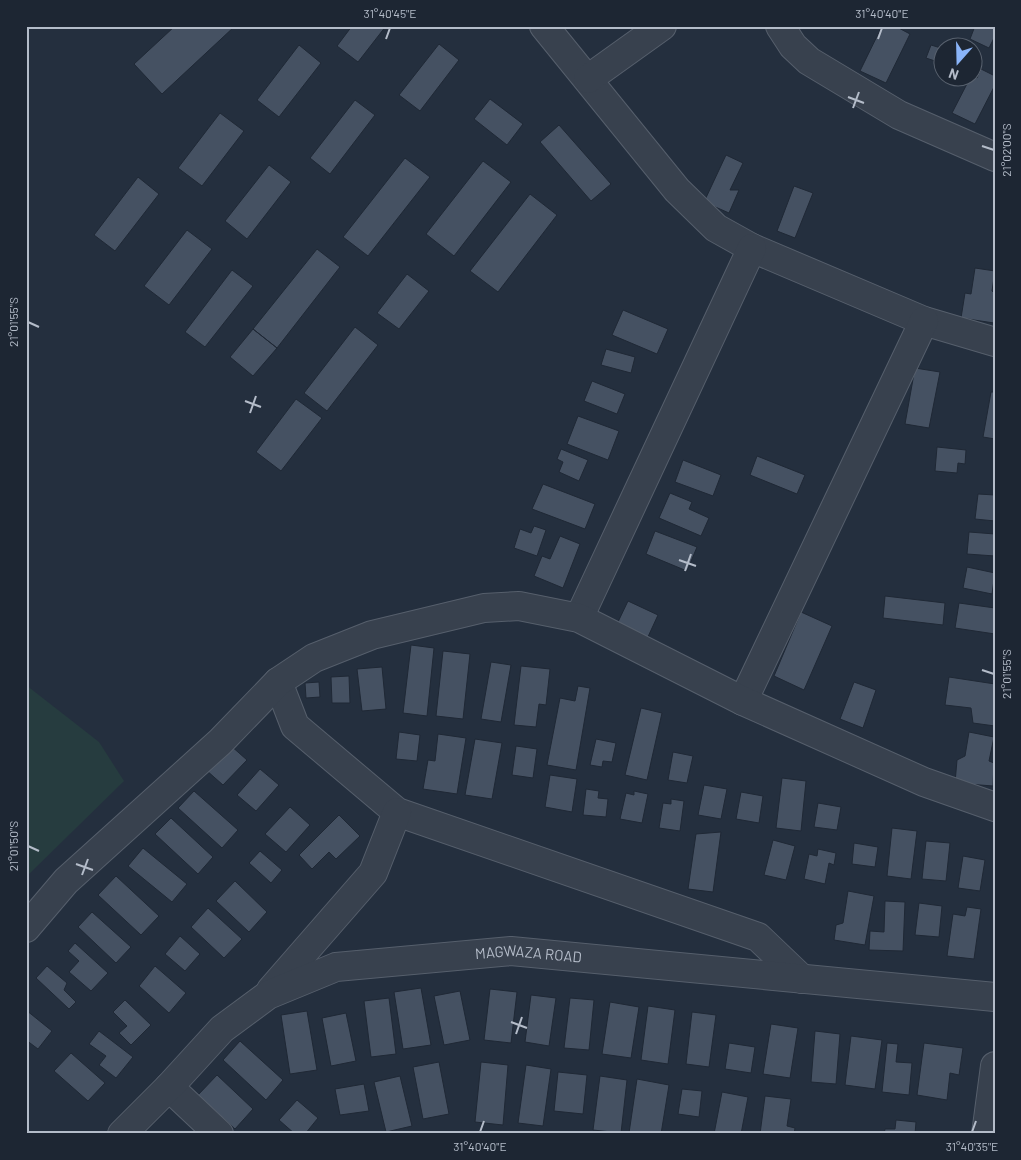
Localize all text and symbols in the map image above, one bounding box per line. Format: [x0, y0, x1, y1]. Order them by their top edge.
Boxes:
text: 31°40'45"E [364, 6, 416, 20]
text: 31°40'40"E [855, 6, 909, 20]
north arrow [934, 38, 984, 88]
text: N [946, 65, 961, 84]
text: 21°02'00"S [999, 123, 1013, 177]
text: 21°01'55"S [6, 297, 20, 347]
text: 21°01'55"S [999, 649, 1013, 699]
text: 21°01'50"S [6, 821, 20, 871]
street label: MAGWAZA ROAD [474, 941, 583, 966]
text: 31°40'40"E [453, 1139, 507, 1153]
text: 31°40'35"E [946, 1139, 998, 1153]

